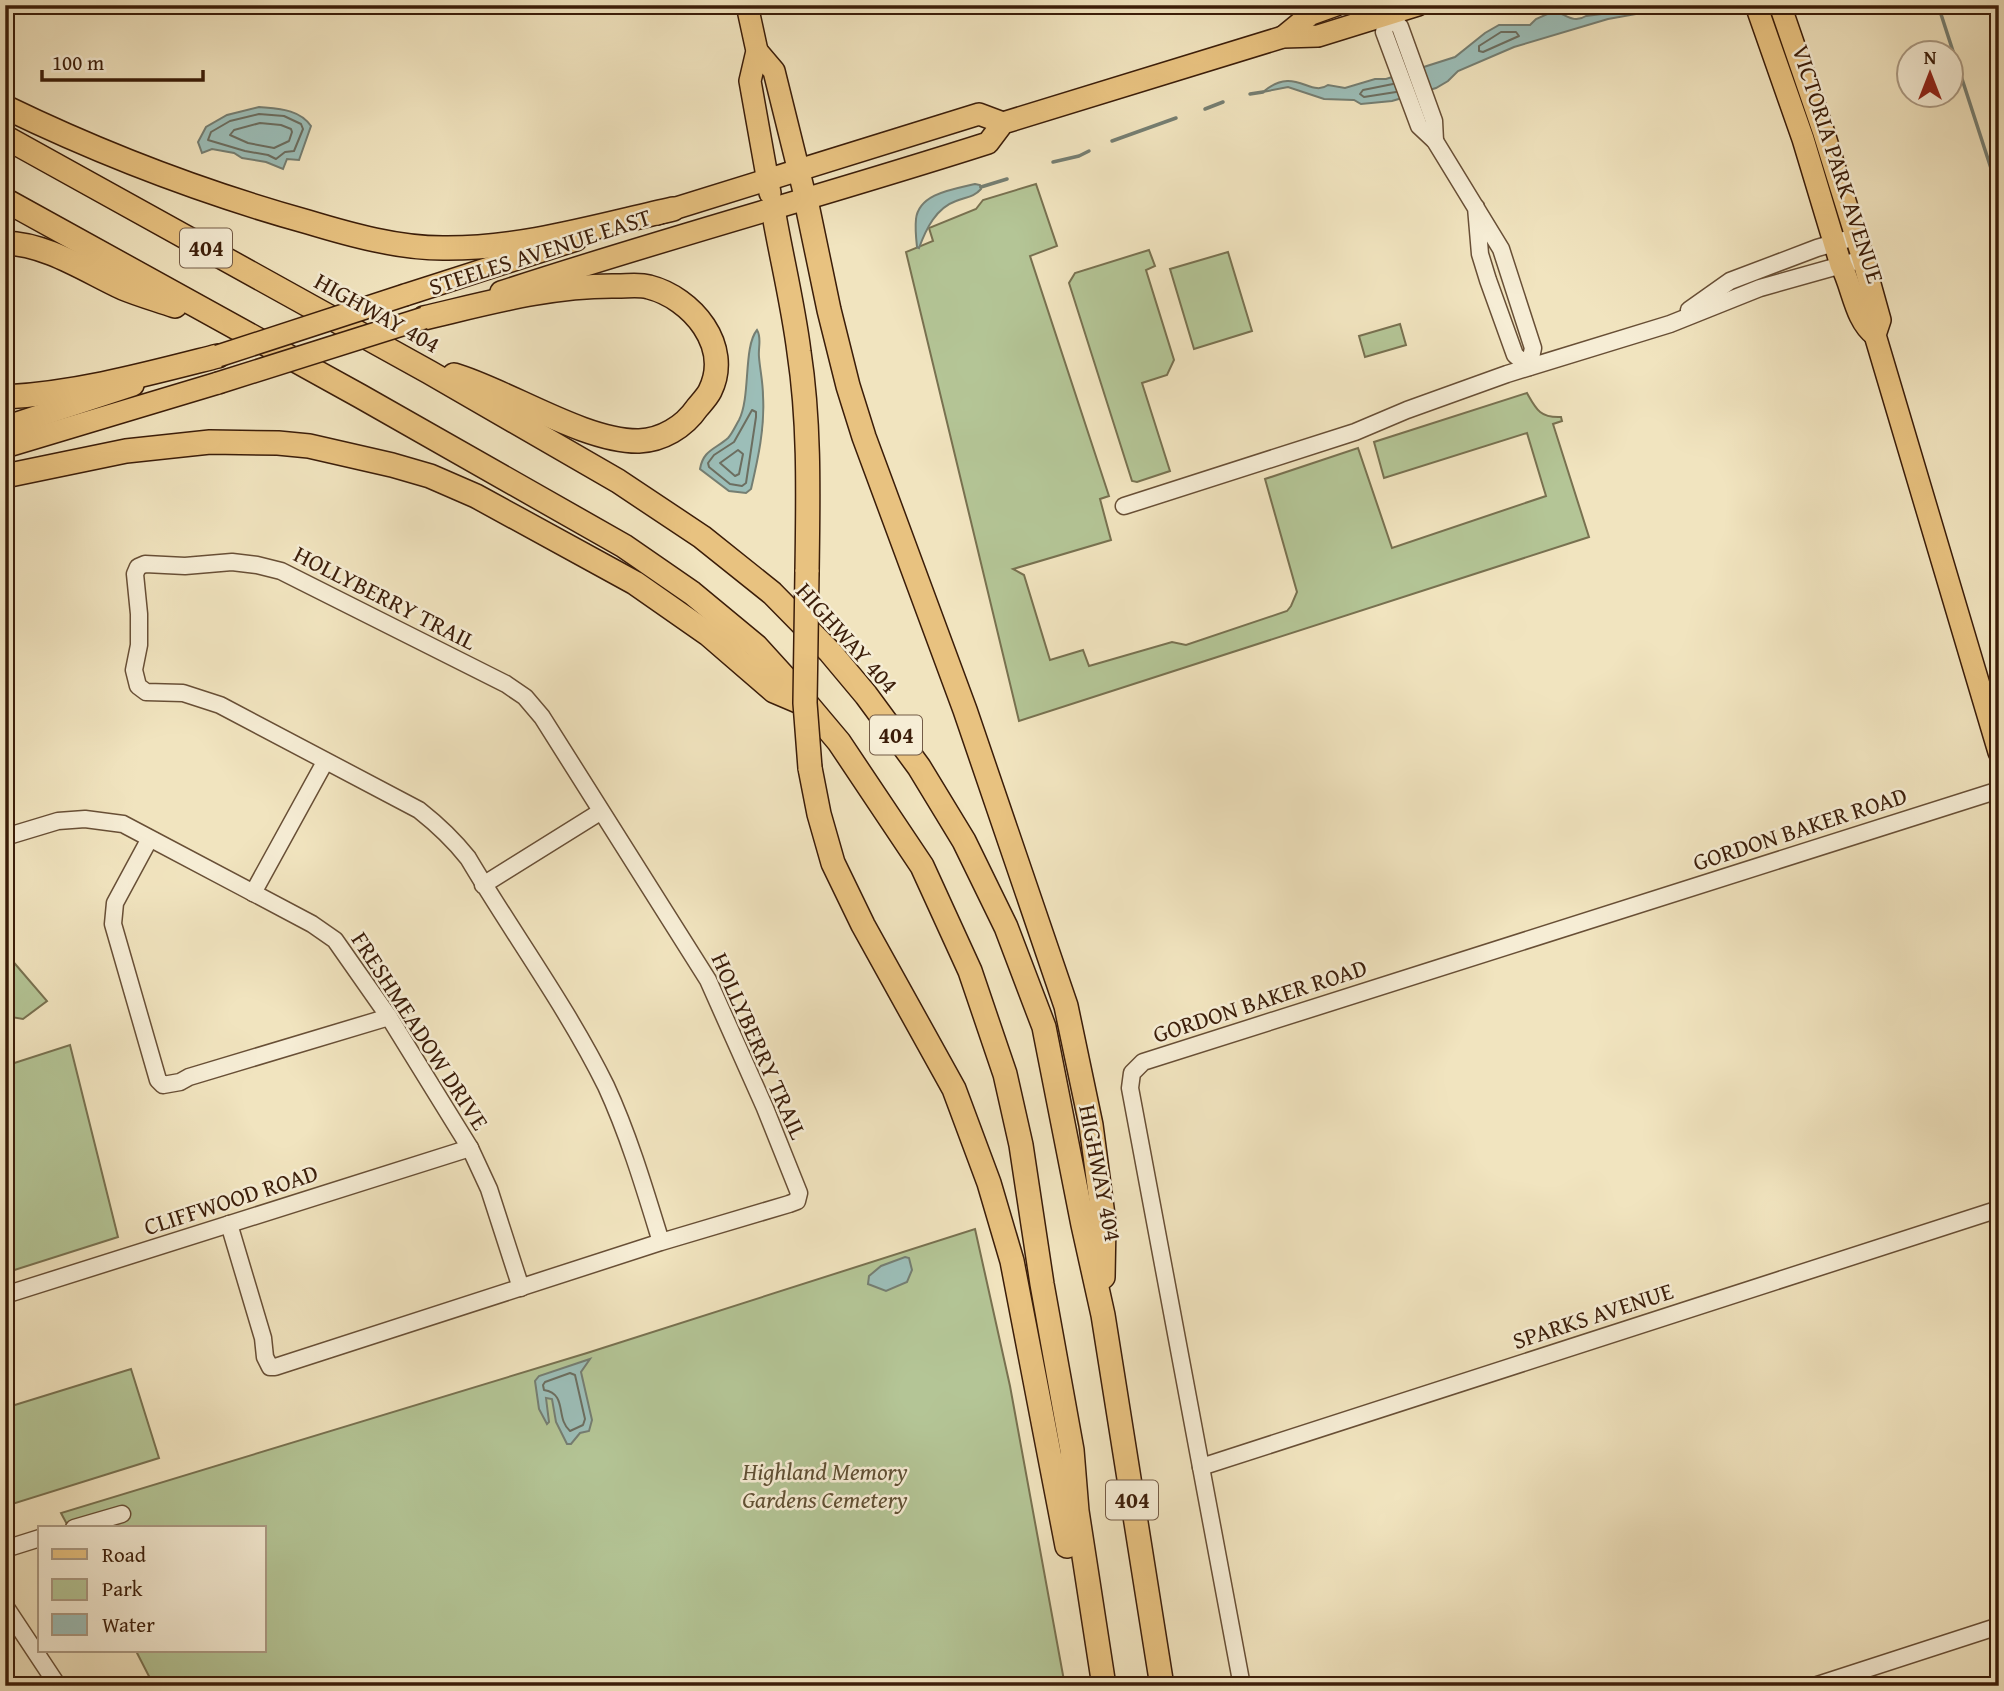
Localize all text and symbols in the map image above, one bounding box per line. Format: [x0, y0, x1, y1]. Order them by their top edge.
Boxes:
scale bar [42, 38, 203, 82]
north arrow [1896, 38, 1966, 108]
street label: VICTORIA PARK AVENUE [1783, 40, 1894, 288]
text: N [1924, 43, 1937, 71]
text: 100 m [52, 47, 104, 78]
street label: STEELES AVENUE EAST [424, 199, 655, 304]
road number: 404 [180, 229, 232, 268]
street label: HIGHWAY 404 [308, 264, 446, 361]
street label: HOLLYBERRY TRAIL [288, 536, 483, 659]
street label: HIGHWAY 404 [788, 574, 907, 701]
road number: 404 [870, 716, 922, 754]
street label: GORDON BAKER ROAD [1688, 777, 1911, 880]
street label: FRESHMEADOW DRIVE [343, 925, 498, 1137]
street label: HOLLYBERRY TRAIL [703, 947, 816, 1145]
street label: GORDON BAKER ROAD [1148, 949, 1371, 1052]
street label: HIGHWAY 404 [1070, 1101, 1131, 1244]
street label: CLIFFWOOD ROAD [139, 1155, 322, 1244]
street label: SPARKS AVENUE [1508, 1273, 1678, 1358]
park label: Highland Memory Gardens Cemetery [741, 1454, 908, 1517]
road number: 404 [1106, 1480, 1158, 1520]
legend [38, 1526, 266, 1652]
text: Road [102, 1539, 147, 1570]
text: Park [102, 1573, 143, 1604]
text: Water [102, 1609, 155, 1640]

